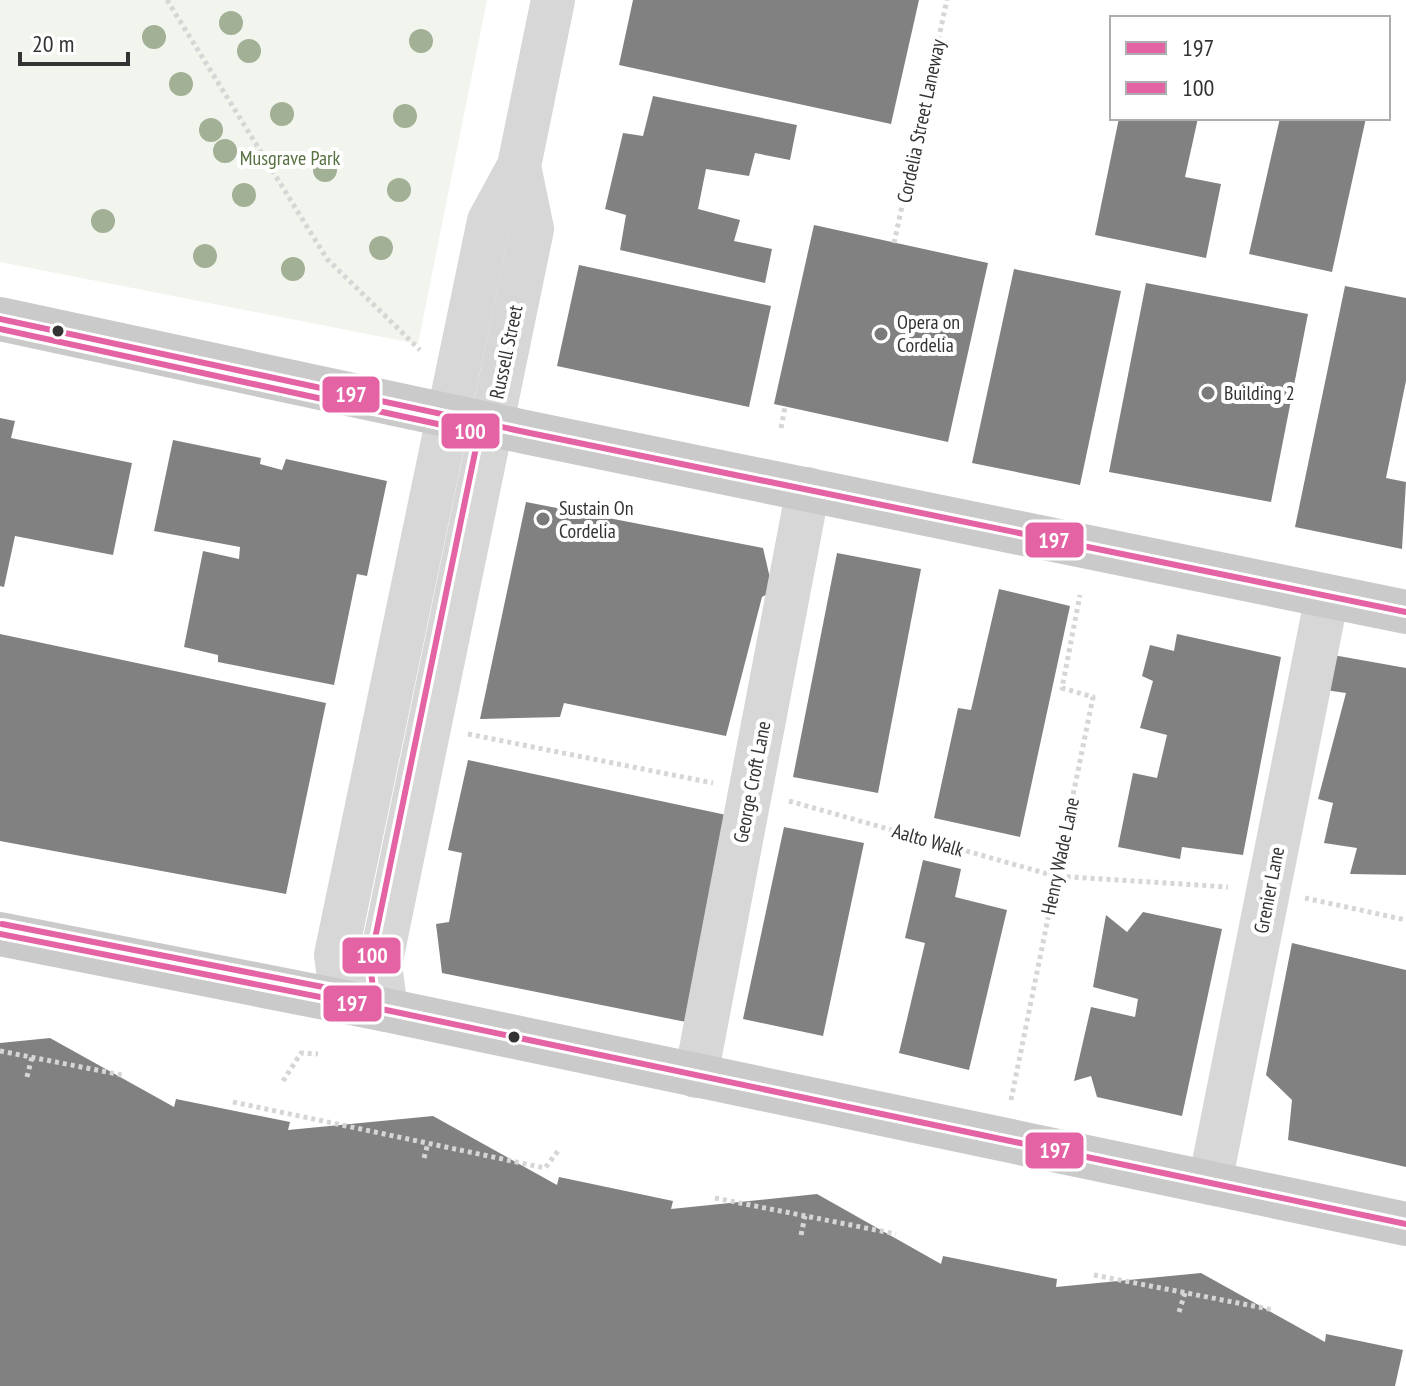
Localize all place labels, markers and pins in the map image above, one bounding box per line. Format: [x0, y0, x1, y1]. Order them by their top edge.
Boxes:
place label: Opera on Cordelia [897, 309, 960, 358]
unlabelled marker [50, 323, 66, 339]
marker: Opera on Cordelia [872, 325, 890, 343]
place label: Building 2 [1224, 380, 1295, 406]
marker: Building 2 [1199, 384, 1217, 402]
place label: Sustain On Cordelia [559, 495, 634, 544]
marker: Sustain On Cordelia [534, 510, 552, 528]
unlabelled marker [506, 1029, 522, 1045]

